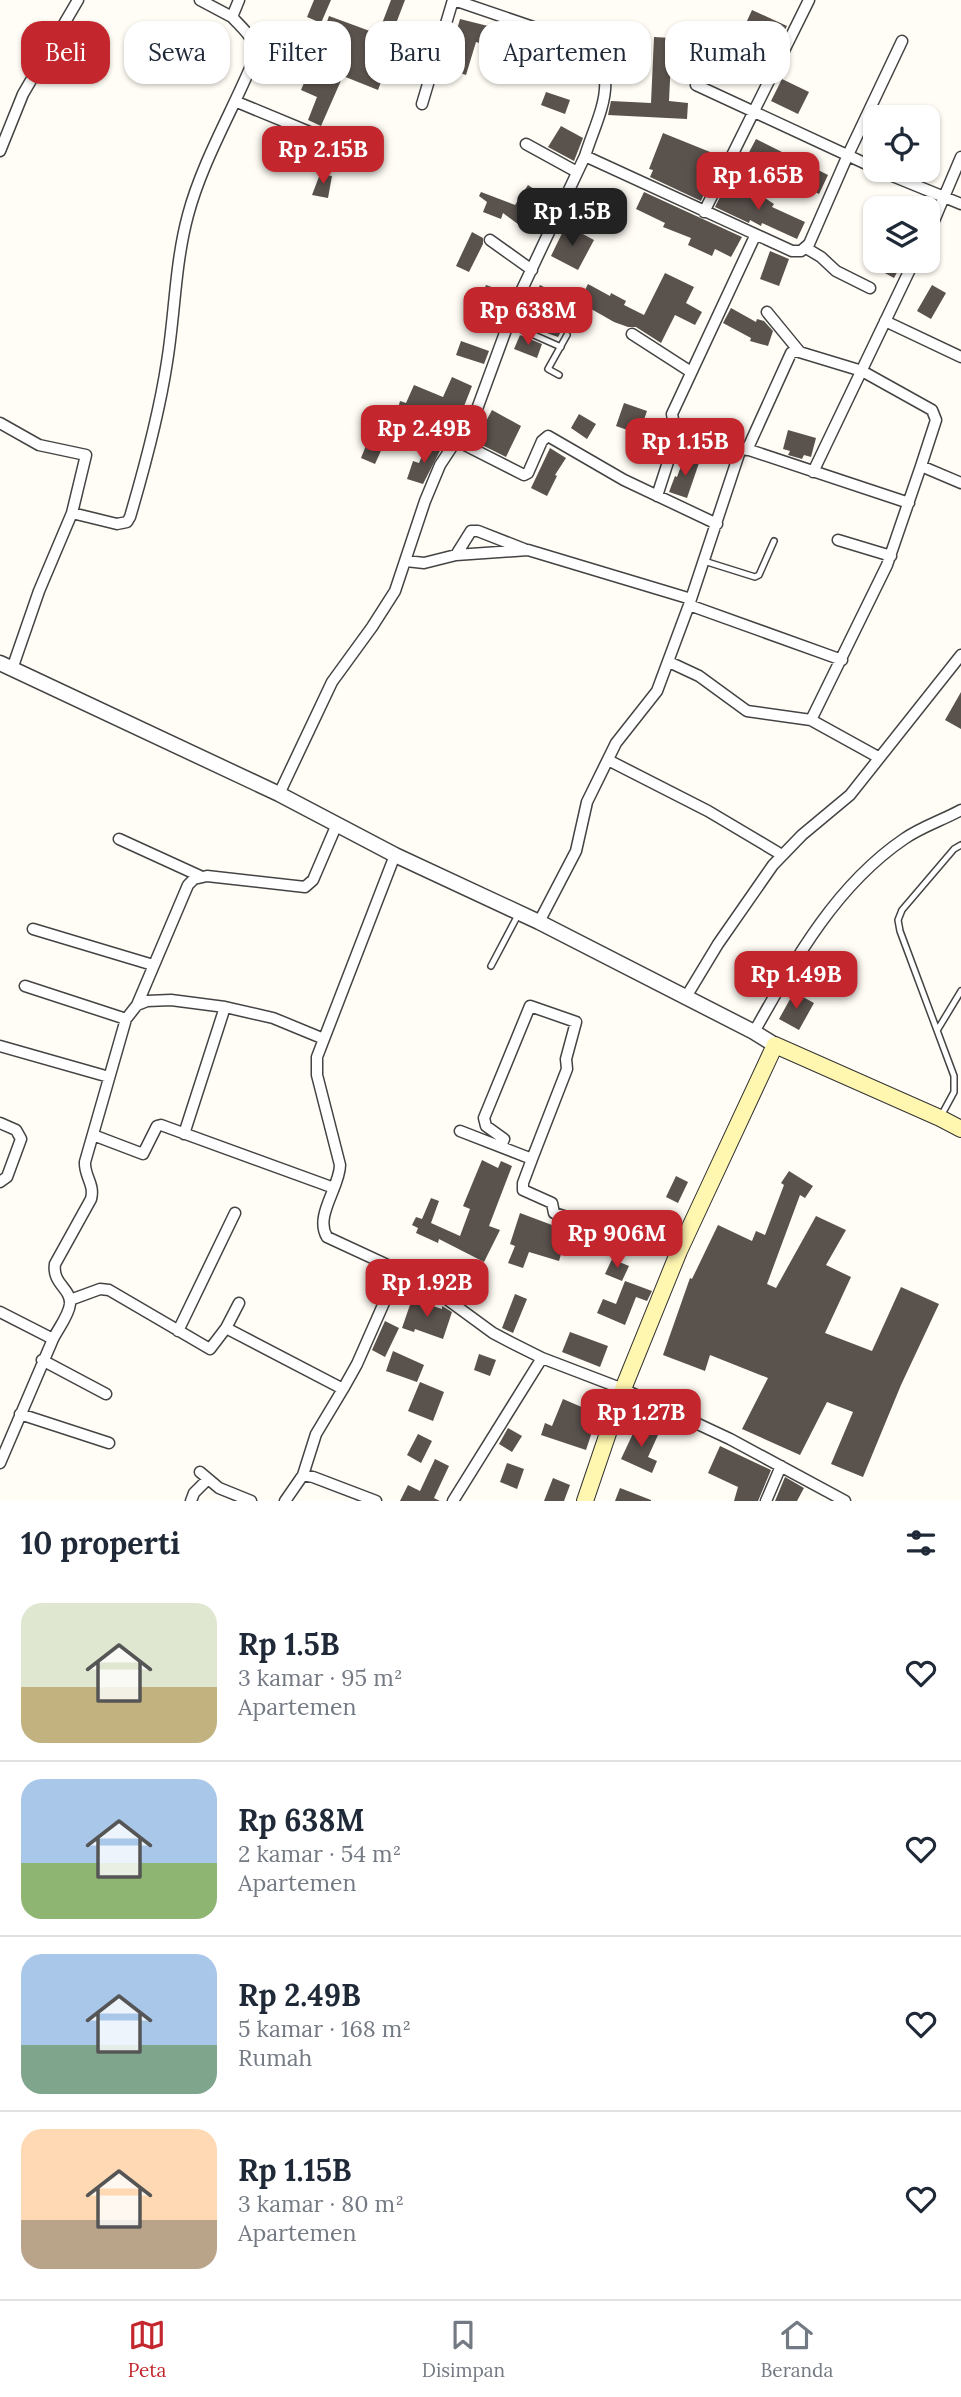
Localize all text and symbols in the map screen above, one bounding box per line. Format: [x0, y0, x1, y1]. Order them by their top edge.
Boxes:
chip: Beli [21, 21, 110, 84]
chip: Sewa [124, 21, 230, 84]
chip: Filter [244, 21, 351, 84]
chip: Baru [365, 21, 465, 84]
chip: Apartemen [479, 21, 651, 84]
chip: Rumah [665, 21, 790, 84]
map controls [863, 105, 940, 273]
button: locate [863, 105, 940, 182]
pin: Rp 2.15B [251, 127, 395, 186]
text: Rp 2.15B [278, 134, 368, 163]
pin: Rp 1.65B [686, 152, 830, 212]
text: Rp 1.65B [712, 160, 804, 189]
pin: Rp 1.5B [507, 188, 637, 248]
text: Rp 1.5B [533, 196, 611, 225]
button: layers [863, 196, 940, 273]
pin: Rp 638M [463, 288, 593, 347]
text: Rp 638M [479, 295, 577, 324]
pin: Rp 2.49B [352, 406, 496, 465]
text: Rp 2.49B [377, 413, 471, 442]
pin: Rp 1.15B [613, 419, 757, 478]
text: Rp 1.15B [641, 426, 729, 455]
pin: Rp 1.49B [724, 951, 868, 1011]
text: Rp 1.49B [750, 959, 842, 988]
pin: Rp 906M [552, 1210, 682, 1270]
text: Rp 906M [568, 1218, 666, 1247]
pin: Rp 1.92B [355, 1260, 499, 1319]
text: Rp 1.92B [382, 1267, 472, 1296]
pin: Rp 1.27B [569, 1390, 713, 1449]
text: Rp 1.27B [597, 1397, 685, 1426]
text: 10 properti [21, 1524, 180, 1562]
icon: filters [902, 1524, 940, 1562]
text: Rp 1.5B [238, 1625, 340, 1663]
icon: home [77, 1631, 161, 1715]
icon: heart [902, 1654, 940, 1692]
text: 3 kamar · 95 m² [238, 1663, 403, 1692]
text: Apartemen [238, 1692, 356, 1721]
text: Rp 638M [238, 1801, 365, 1839]
icon: home [77, 1807, 161, 1891]
icon: heart [902, 1830, 940, 1868]
text: 2 kamar · 54 m² [238, 1839, 401, 1868]
text: Apartemen [238, 1868, 356, 1897]
text: Rp 2.49B [238, 1976, 361, 2014]
icon: home [77, 1982, 161, 2066]
icon: heart [902, 2005, 940, 2043]
text: 5 kamar · 168 m² [238, 2014, 411, 2043]
text: Rumah [238, 2043, 312, 2072]
text: Rp 1.15B [238, 2151, 352, 2189]
icon: home [77, 2157, 161, 2241]
icon: heart [902, 2180, 940, 2218]
text: 3 kamar · 80 m² [238, 2189, 404, 2218]
text: Apartemen [238, 2218, 356, 2247]
tab: Peta [128, 2316, 166, 2382]
tab: Disimpan [422, 2316, 505, 2382]
tab: Beranda [761, 2316, 833, 2382]

